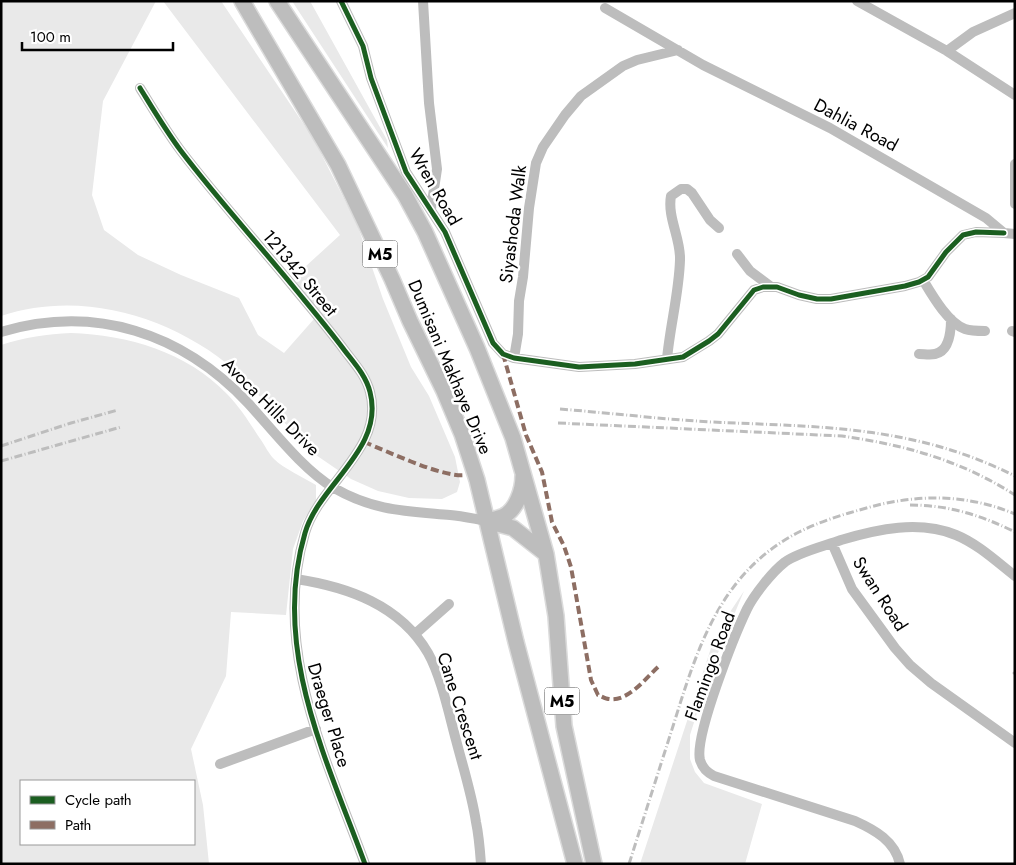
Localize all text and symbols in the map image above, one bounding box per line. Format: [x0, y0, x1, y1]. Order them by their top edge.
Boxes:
scale bar [22, 20, 174, 52]
text: 100 m [30, 26, 71, 48]
street label: Dahlia Road [809, 92, 903, 158]
street label: Wren Road [402, 144, 468, 230]
street label: Siyashoda Walk [493, 163, 533, 285]
street label: 121342 Street [256, 224, 344, 322]
road number: M5 [362, 240, 398, 268]
street label: Dumisani Makhaye Drive [401, 276, 499, 458]
street label: Avoca Hills Drive [216, 352, 326, 462]
street label: Swan Road [846, 552, 914, 636]
street label: Flamingo Road [678, 608, 742, 724]
street label: Cane Crescent [430, 649, 490, 764]
street label: Draeger Place [301, 660, 357, 770]
road number: M5 [544, 688, 580, 714]
legend [20, 780, 195, 845]
text: Cycle path [65, 789, 132, 811]
text: Path [65, 814, 91, 836]

